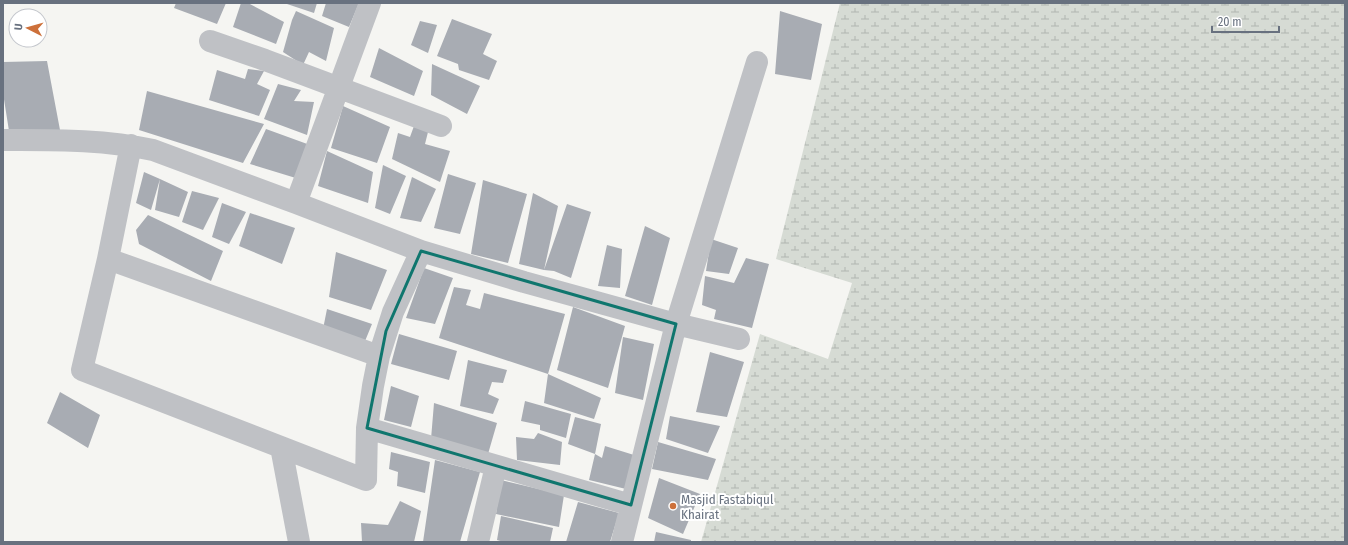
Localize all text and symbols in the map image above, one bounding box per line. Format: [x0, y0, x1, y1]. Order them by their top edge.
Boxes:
north arrow [8, 8, 48, 48]
scale bar [1212, 8, 1279, 34]
text: 20 m [1218, 15, 1242, 29]
text: U [12, 23, 25, 31]
place label: Masjid Fastabiqul Khairat [681, 492, 774, 522]
marker: Masjid Fastabiqul Khairat [668, 501, 678, 511]

